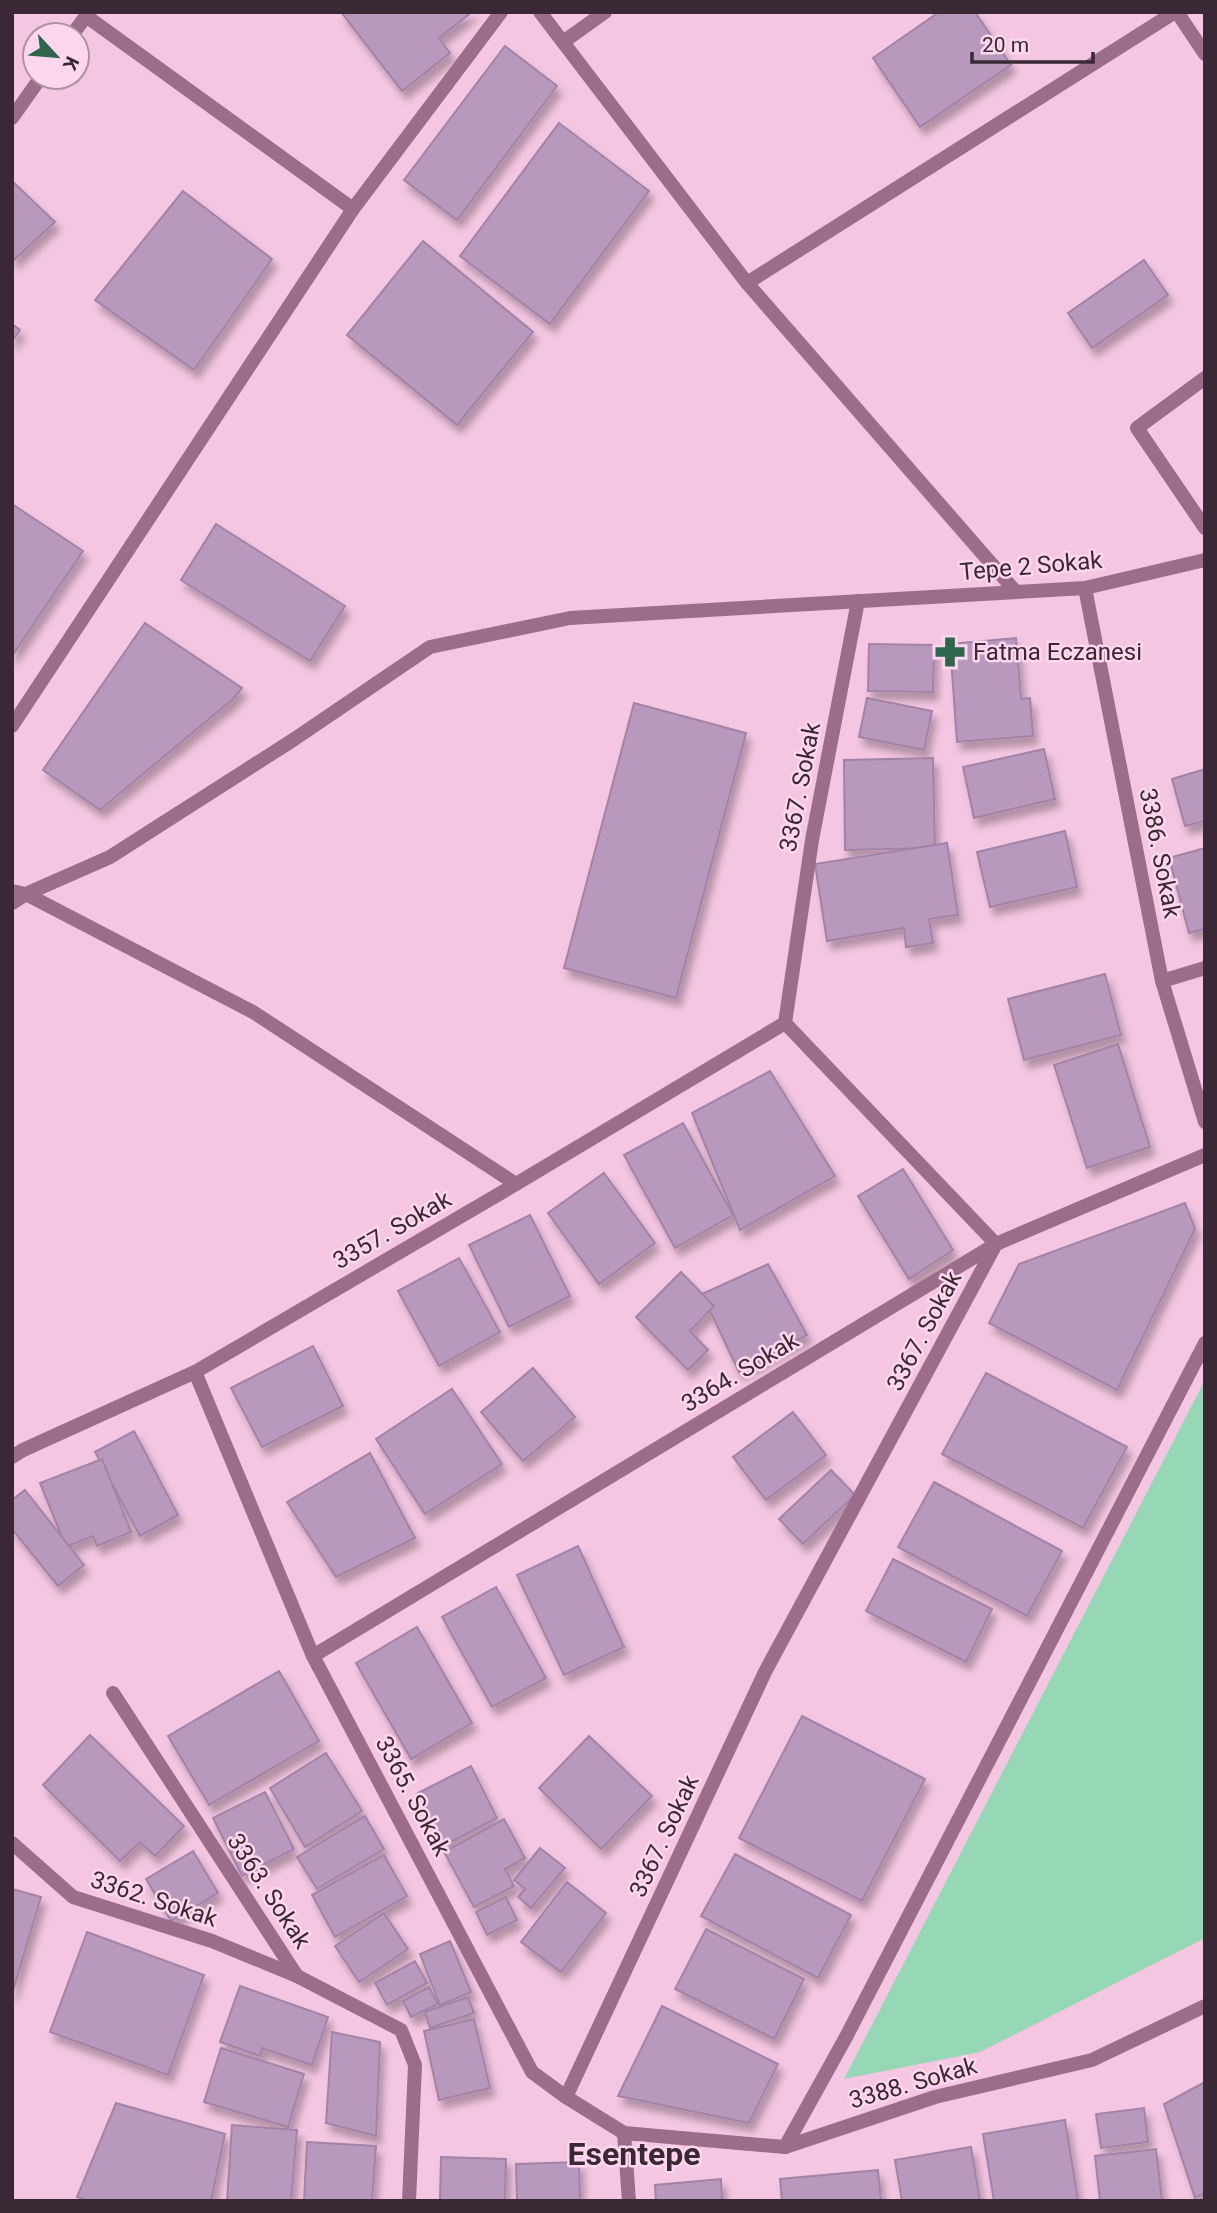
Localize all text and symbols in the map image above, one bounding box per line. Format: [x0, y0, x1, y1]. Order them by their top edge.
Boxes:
north arrow [21, 21, 91, 91]
scale bar [972, 21, 1093, 65]
text: 20 m [982, 33, 1029, 57]
text: K [57, 53, 84, 75]
street label: Tepe 2 Sokak [959, 546, 1104, 586]
pharmacy icon: Fatma Eczanesi [933, 635, 967, 669]
place label: Fatma Eczanesi [973, 638, 1142, 666]
street label: 3367. Sokak [774, 719, 826, 854]
street label: 3386. Sokak [1134, 786, 1186, 921]
street label: 3357. Sokak [328, 1185, 457, 1275]
street label: 3367. Sokak [881, 1266, 968, 1396]
street label: 3364. Sokak [676, 1326, 804, 1418]
street label: 3365. Sokak [370, 1731, 457, 1861]
street label: 3367. Sokak [624, 1770, 705, 1902]
street label: 3363. Sokak [221, 1828, 317, 1954]
street label: 3362. Sokak [87, 1865, 222, 1933]
street label: 3388. Sokak [846, 2051, 981, 2115]
district label: Esentepe [567, 2135, 701, 2173]

